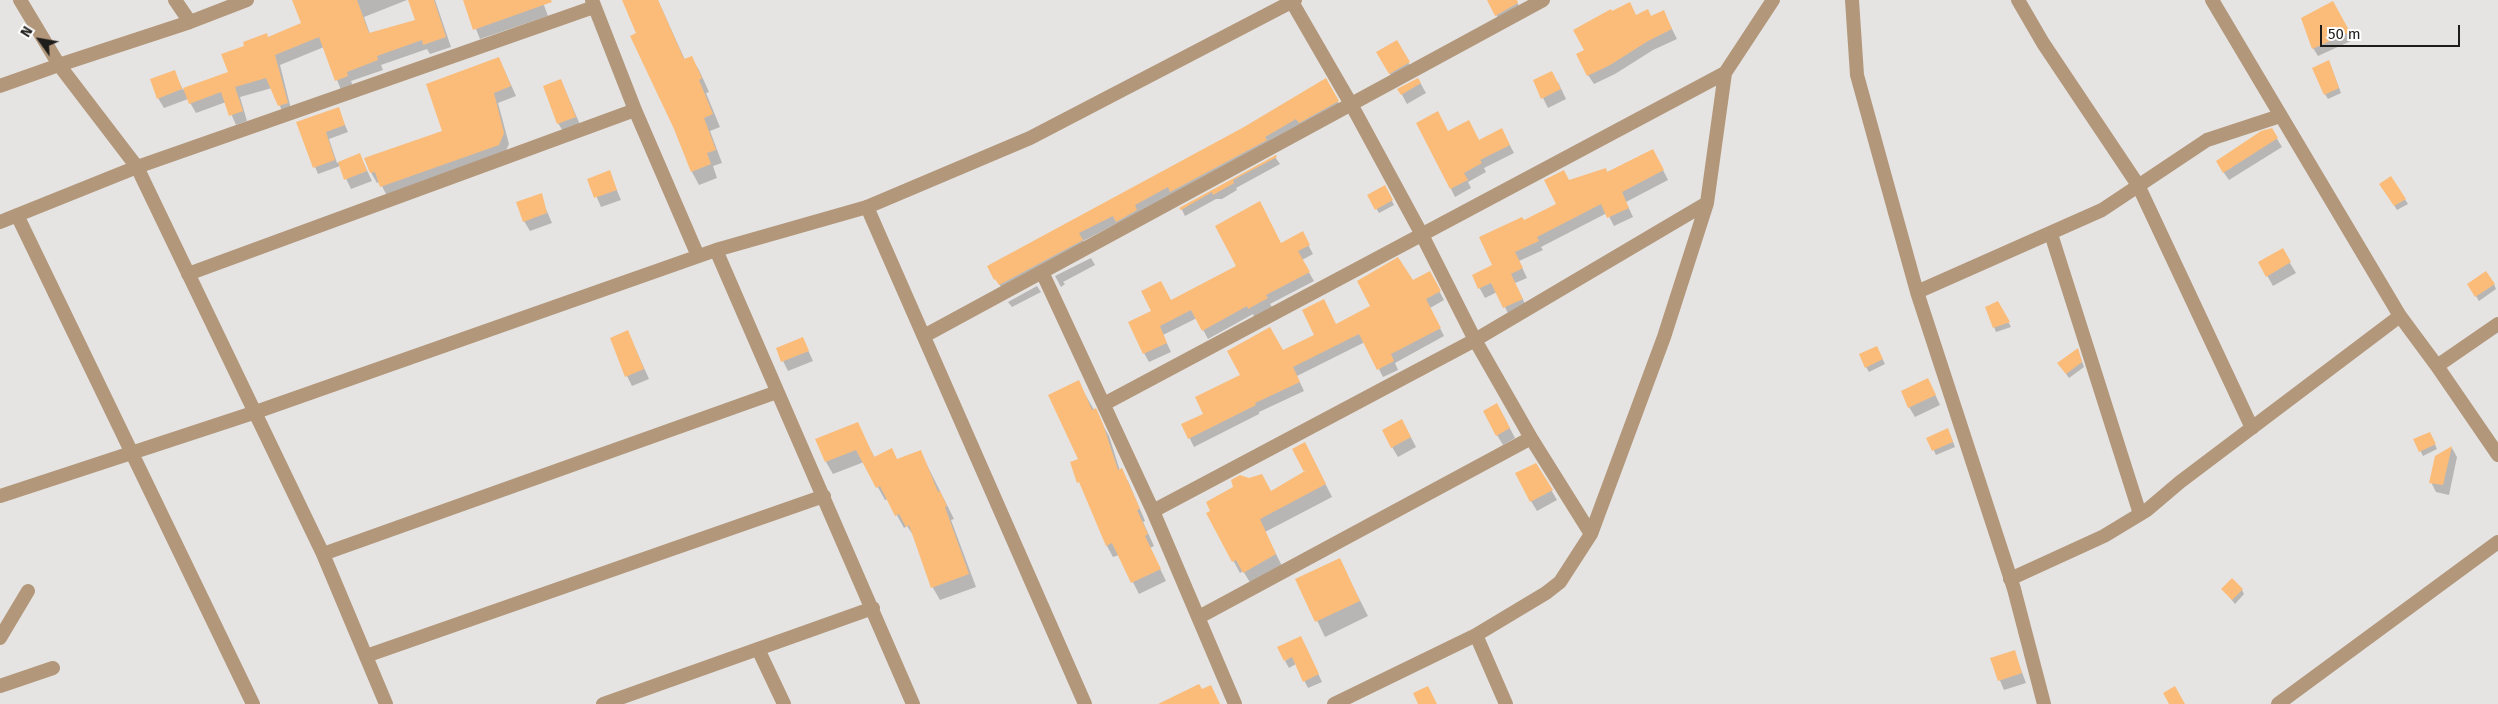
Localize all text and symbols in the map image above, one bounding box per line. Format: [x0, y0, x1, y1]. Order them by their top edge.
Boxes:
north arrow [15, 15, 65, 65]
scale bar [2323, 15, 2463, 47]
text: N [17, 23, 37, 40]
text: 50 m [2328, 25, 2361, 43]

